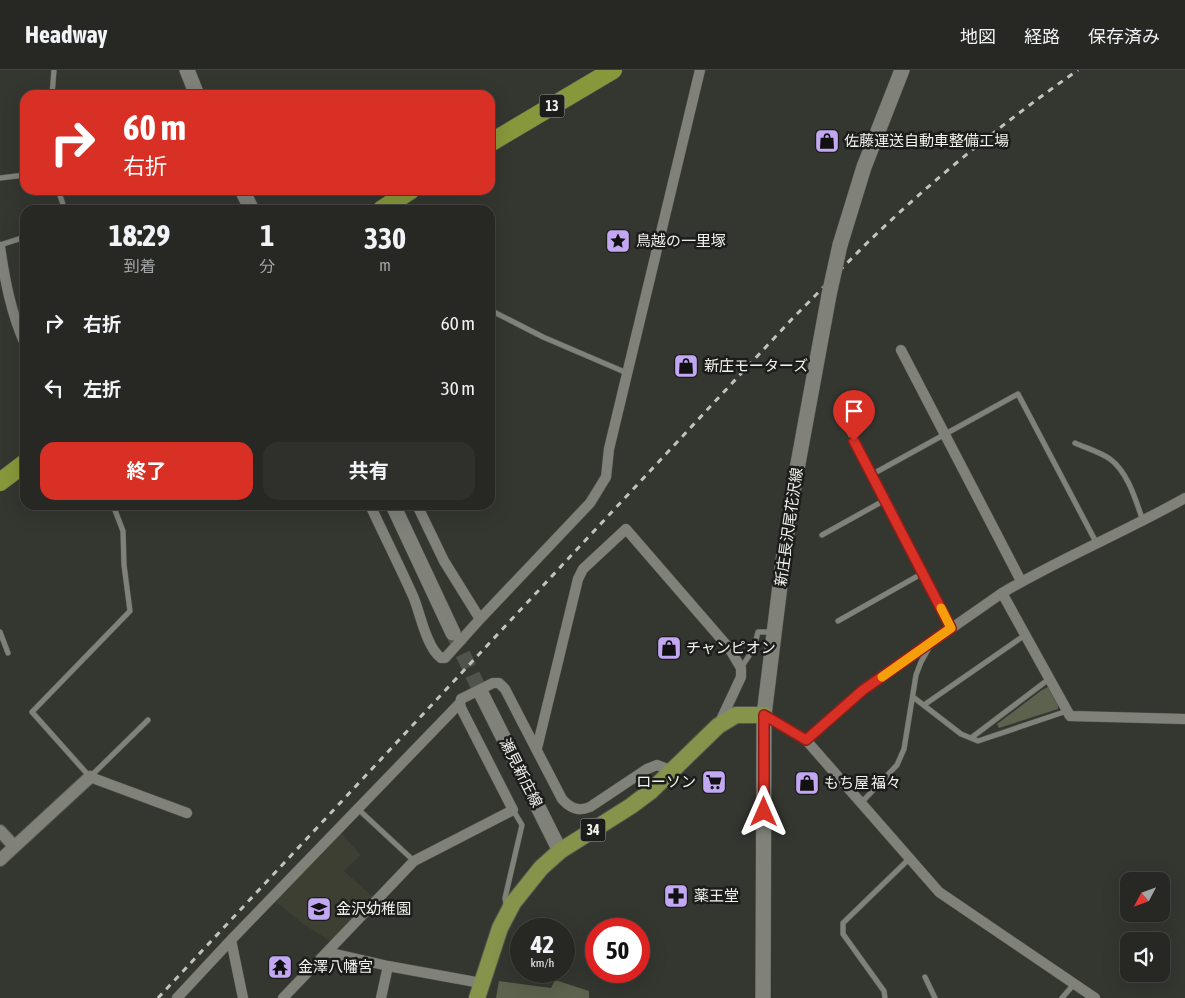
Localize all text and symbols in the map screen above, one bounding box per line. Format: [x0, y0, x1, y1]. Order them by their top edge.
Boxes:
text: Headway [25, 21, 108, 48]
text: 地図 [960, 26, 996, 47]
text: 経路 [1024, 26, 1060, 47]
text: 保存済み [1088, 26, 1160, 47]
road number: 13 [540, 94, 564, 118]
text: 60 m [123, 107, 186, 147]
icon: right [40, 110, 105, 175]
shop icon: 佐藤運送自動車整備工場 [814, 128, 840, 154]
place label: 佐藤運送自動車整備工場 [844, 132, 1009, 149]
text: 右折 [123, 153, 167, 179]
text: 18:29 [109, 218, 170, 252]
text: 1 [260, 218, 274, 252]
text: 330 [364, 221, 406, 255]
place icon: 鳥越の一里塚 [605, 228, 631, 254]
place label: 鳥越の一里塚 [636, 232, 726, 249]
text: m [379, 256, 391, 274]
text: 到着 [124, 257, 156, 275]
text: 分 [259, 257, 275, 275]
icon: right [40, 309, 68, 337]
text: 60 m [441, 312, 475, 334]
text: 右折 [83, 313, 121, 335]
shop icon: 新庄モーターズ [673, 353, 699, 379]
place label: 新庄モーターズ [704, 357, 808, 374]
icon: left [40, 374, 68, 402]
text: 30 m [441, 377, 475, 399]
text: 左折 [83, 378, 121, 400]
pin [833, 390, 875, 441]
icon: arrive [840, 397, 868, 425]
button: 終了 [40, 442, 253, 500]
button: 共有 [263, 442, 475, 500]
street label: 新庄長沢尾花沢線 [772, 466, 805, 588]
shop icon: チャンピオン [656, 635, 682, 661]
place label: チャンピオン [686, 639, 776, 656]
street label: 瀬見新庄線 [497, 735, 546, 810]
supermarket icon: ローソン [701, 769, 727, 795]
shop icon: もち屋 福々 [794, 770, 820, 796]
place label: ローソン [636, 773, 696, 790]
place label: もち屋 福々 [824, 774, 901, 791]
position arrow [737, 785, 789, 837]
road number: 34 [580, 818, 606, 842]
north arrow [1120, 872, 1170, 922]
map controls [1120, 872, 1170, 982]
pharmacy icon: 薬王堂 [663, 883, 689, 909]
place label: 薬王堂 [694, 887, 739, 904]
school or university icon: 金沢幼稚園 [306, 896, 332, 922]
place label: 金沢幼稚園 [336, 900, 411, 917]
speed limit sign: 50 [585, 918, 650, 983]
text: 42 [531, 930, 554, 958]
button: sound [1120, 932, 1170, 982]
temple icon: 金澤八幡宮 [267, 954, 293, 980]
text: km/h [531, 956, 554, 970]
place label: 金澤八幡宮 [298, 958, 373, 975]

